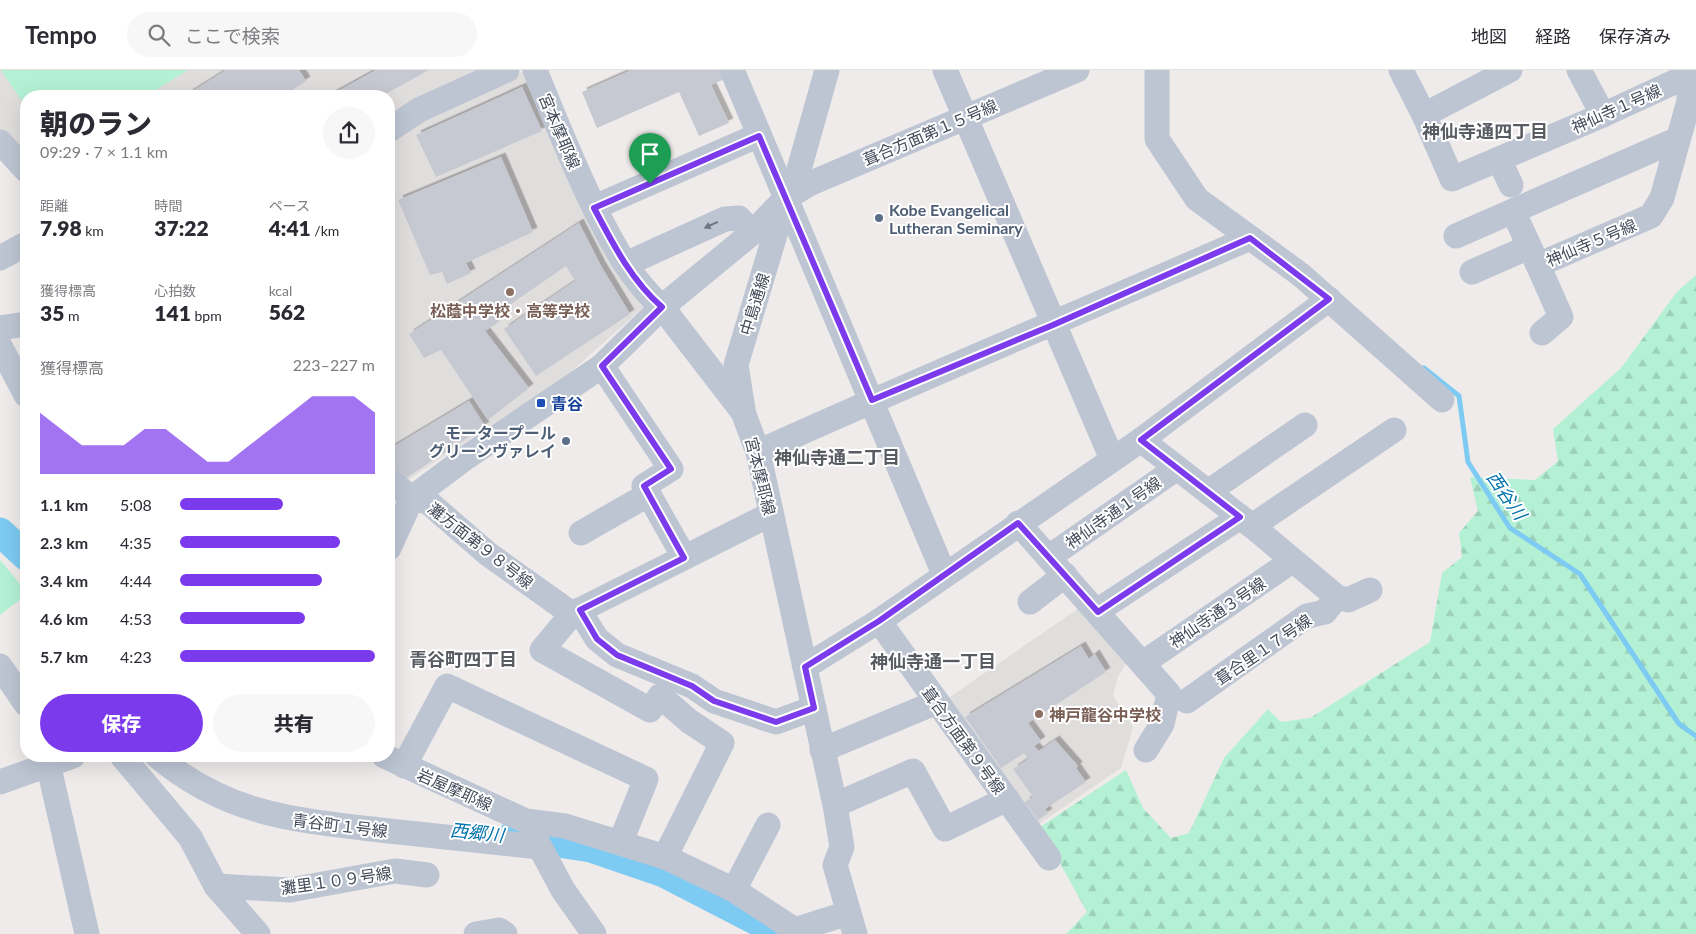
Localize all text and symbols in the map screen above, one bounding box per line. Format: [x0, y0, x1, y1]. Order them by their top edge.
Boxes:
search box [127, 12, 477, 57]
text: Tempo [25, 20, 97, 49]
icon: search [145, 21, 173, 49]
text: ここで検索 [185, 24, 280, 47]
text: 地図 [1471, 25, 1507, 47]
text: 経路 [1535, 25, 1571, 47]
text: 保存済み [1599, 25, 1671, 47]
street label: 神仙寺１号線 [1568, 80, 1664, 136]
street label: 宮本摩耶線 [536, 90, 584, 172]
street label: 葺合方面第１５号線 [860, 95, 1000, 169]
text: 朝のラン [40, 106, 152, 140]
button: share [323, 107, 375, 159]
district label: 神仙寺通四丁目 [1422, 120, 1548, 142]
pin [629, 133, 671, 184]
icon: arrive [636, 140, 664, 168]
text: 09:29 · 7 × 1.1 km [40, 142, 168, 161]
text: 距離 [40, 197, 68, 214]
text: 時間 [154, 197, 182, 214]
text: ペース [269, 197, 310, 214]
place label: Kobe Evangelical Lutheran Seminary [889, 200, 1023, 237]
marker: Kobe Evangelical Lutheran Seminary [873, 212, 885, 224]
street label: 神仙寺５号線 [1543, 214, 1639, 270]
text: 7.98 [40, 215, 82, 240]
text: 37:22 [154, 215, 209, 240]
text: 4:41 [269, 215, 311, 240]
one-way arrow [704, 221, 718, 229]
text: km [82, 222, 104, 239]
text: /km [311, 222, 339, 239]
street label: 中島通線 [736, 271, 772, 337]
text: 獲得標高 [40, 282, 96, 299]
text: 心拍数 [154, 282, 196, 299]
text: kcal [269, 282, 292, 299]
marker: 松蔭中学校・高等学校 [504, 286, 516, 298]
text: 562 [269, 299, 305, 324]
text: 35 [40, 300, 64, 325]
text: 141 [154, 300, 191, 325]
place label: 松蔭中学校・高等学校 [430, 301, 590, 320]
text: m [64, 307, 79, 324]
text: bpm [191, 307, 222, 324]
text: 223–227 m [293, 355, 375, 374]
text: 獲得標高 [40, 358, 104, 377]
place label: 青谷 [551, 394, 583, 413]
marker: 青谷 [535, 397, 547, 409]
place label: モータープール グリーンヴァレイ [429, 423, 556, 460]
marker: モータープール グリーンヴァレイ [560, 435, 572, 447]
street label: 宮本摩耶線 [742, 435, 780, 517]
district label: 神仙寺通二丁目 [774, 446, 900, 468]
water label: 西谷川 [1483, 467, 1533, 525]
street label: 神仙寺通１号線 [1062, 472, 1164, 552]
text: 1.1 km [40, 495, 88, 514]
text: 5:08 [120, 495, 152, 514]
street label: 灘方面第９８号線 [425, 498, 537, 592]
text: 2.3 km [40, 533, 88, 552]
text: 4:35 [120, 533, 152, 552]
text: 3.4 km [40, 571, 88, 590]
text: 4:44 [120, 571, 152, 590]
street label: 神仙寺通３号線 [1165, 573, 1269, 651]
text: 4.6 km [40, 609, 88, 628]
text: 4:53 [120, 609, 152, 628]
street label: 葺合里１７号線 [1211, 610, 1315, 688]
text: 5.7 km [40, 647, 88, 666]
text: 4:23 [120, 647, 152, 666]
district label: 青谷町四丁目 [409, 648, 517, 670]
district label: 神仙寺通一丁目 [870, 650, 996, 672]
street label: 葺合方面第９号線 [919, 683, 1009, 797]
button: 保存 [40, 694, 203, 752]
button: 共有 [213, 694, 375, 752]
place label: 神戸龍谷中学校 [1049, 705, 1161, 724]
marker: 神戸龍谷中学校 [1033, 708, 1045, 720]
street label: 岩屋摩耶線 [415, 764, 495, 814]
street label: 青谷町１号線 [291, 810, 389, 840]
water label: 西郷川 [449, 818, 507, 846]
street label: 灘里１０９号線 [279, 863, 393, 897]

